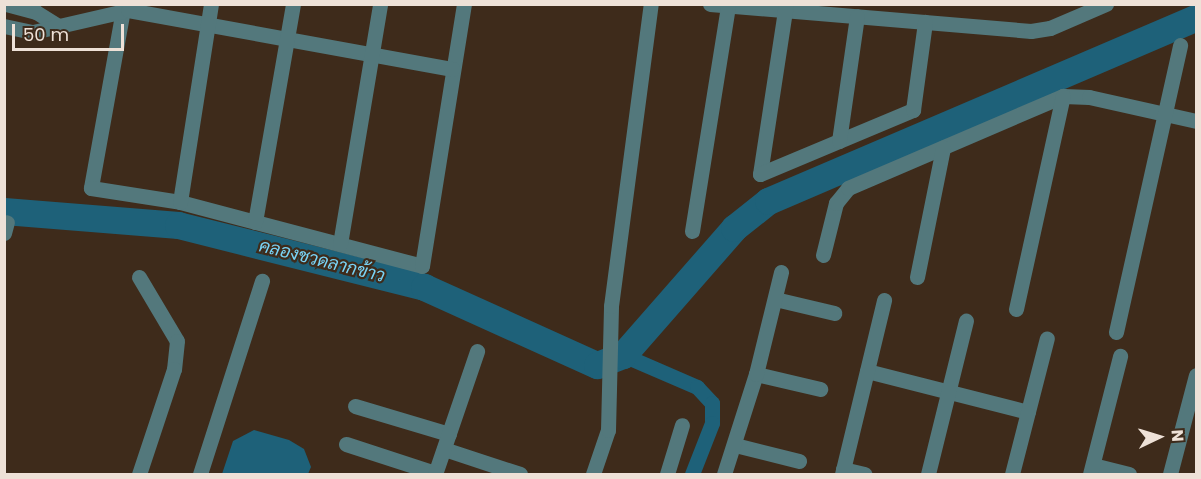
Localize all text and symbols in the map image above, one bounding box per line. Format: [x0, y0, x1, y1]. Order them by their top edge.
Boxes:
scale bar [15, 12, 128, 50]
text: 50 m [23, 22, 69, 47]
water label: คลองชวดลากข้าว [257, 235, 387, 287]
north arrow [1129, 407, 1189, 467]
text: N [1166, 429, 1189, 443]

